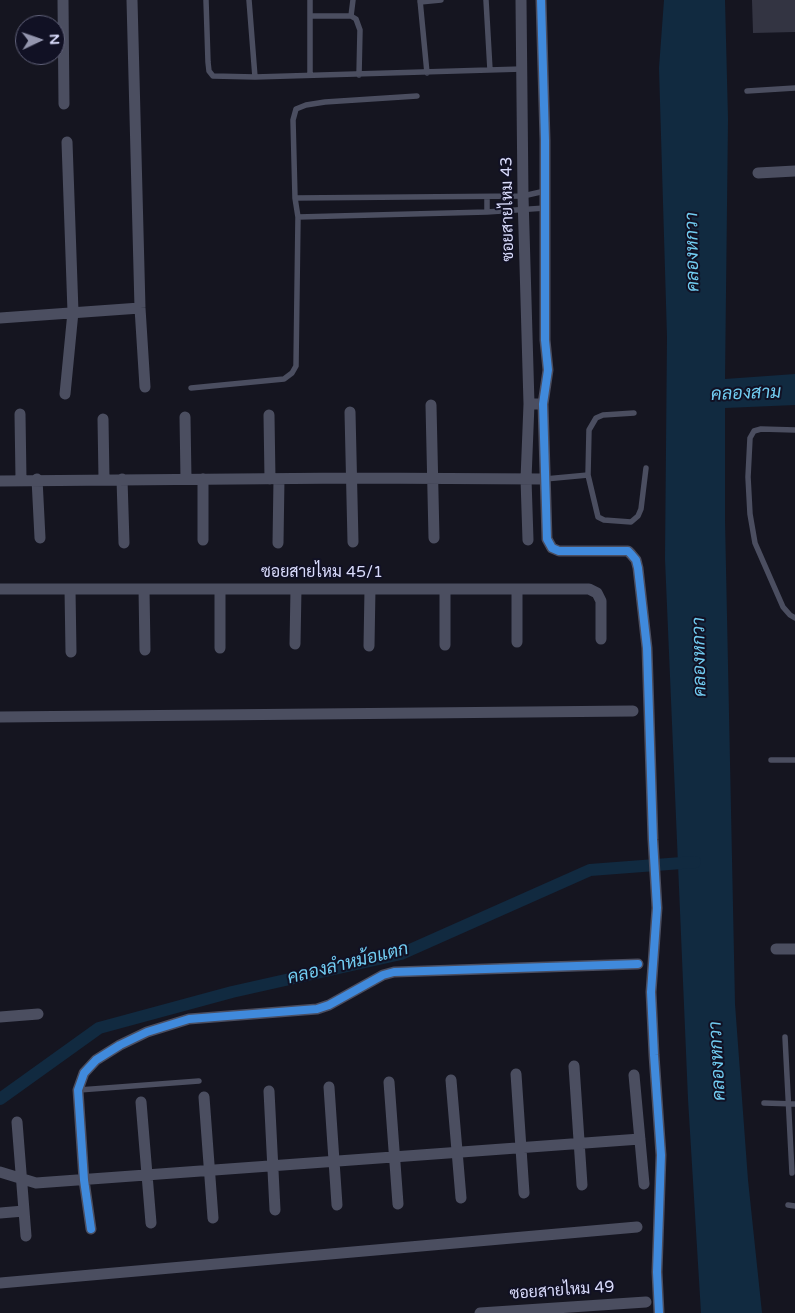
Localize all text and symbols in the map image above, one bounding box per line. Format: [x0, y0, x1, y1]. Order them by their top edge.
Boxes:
north arrow [15, 15, 65, 65]
text: N [46, 33, 63, 45]
street label: ซอยสายไหม 43 [497, 156, 519, 262]
water label: คลองหกวา [682, 212, 704, 292]
water label: คลองสาม [711, 382, 781, 406]
street label: ซอยสายไหม 45/1 [261, 563, 383, 583]
water label: คลองหกวา [689, 617, 711, 697]
water label: คลองลำหม้อแตก [285, 939, 411, 989]
water label: คลองหกวา [705, 1021, 731, 1101]
street label: ซอยสายไหม 49 [509, 1278, 615, 1304]

